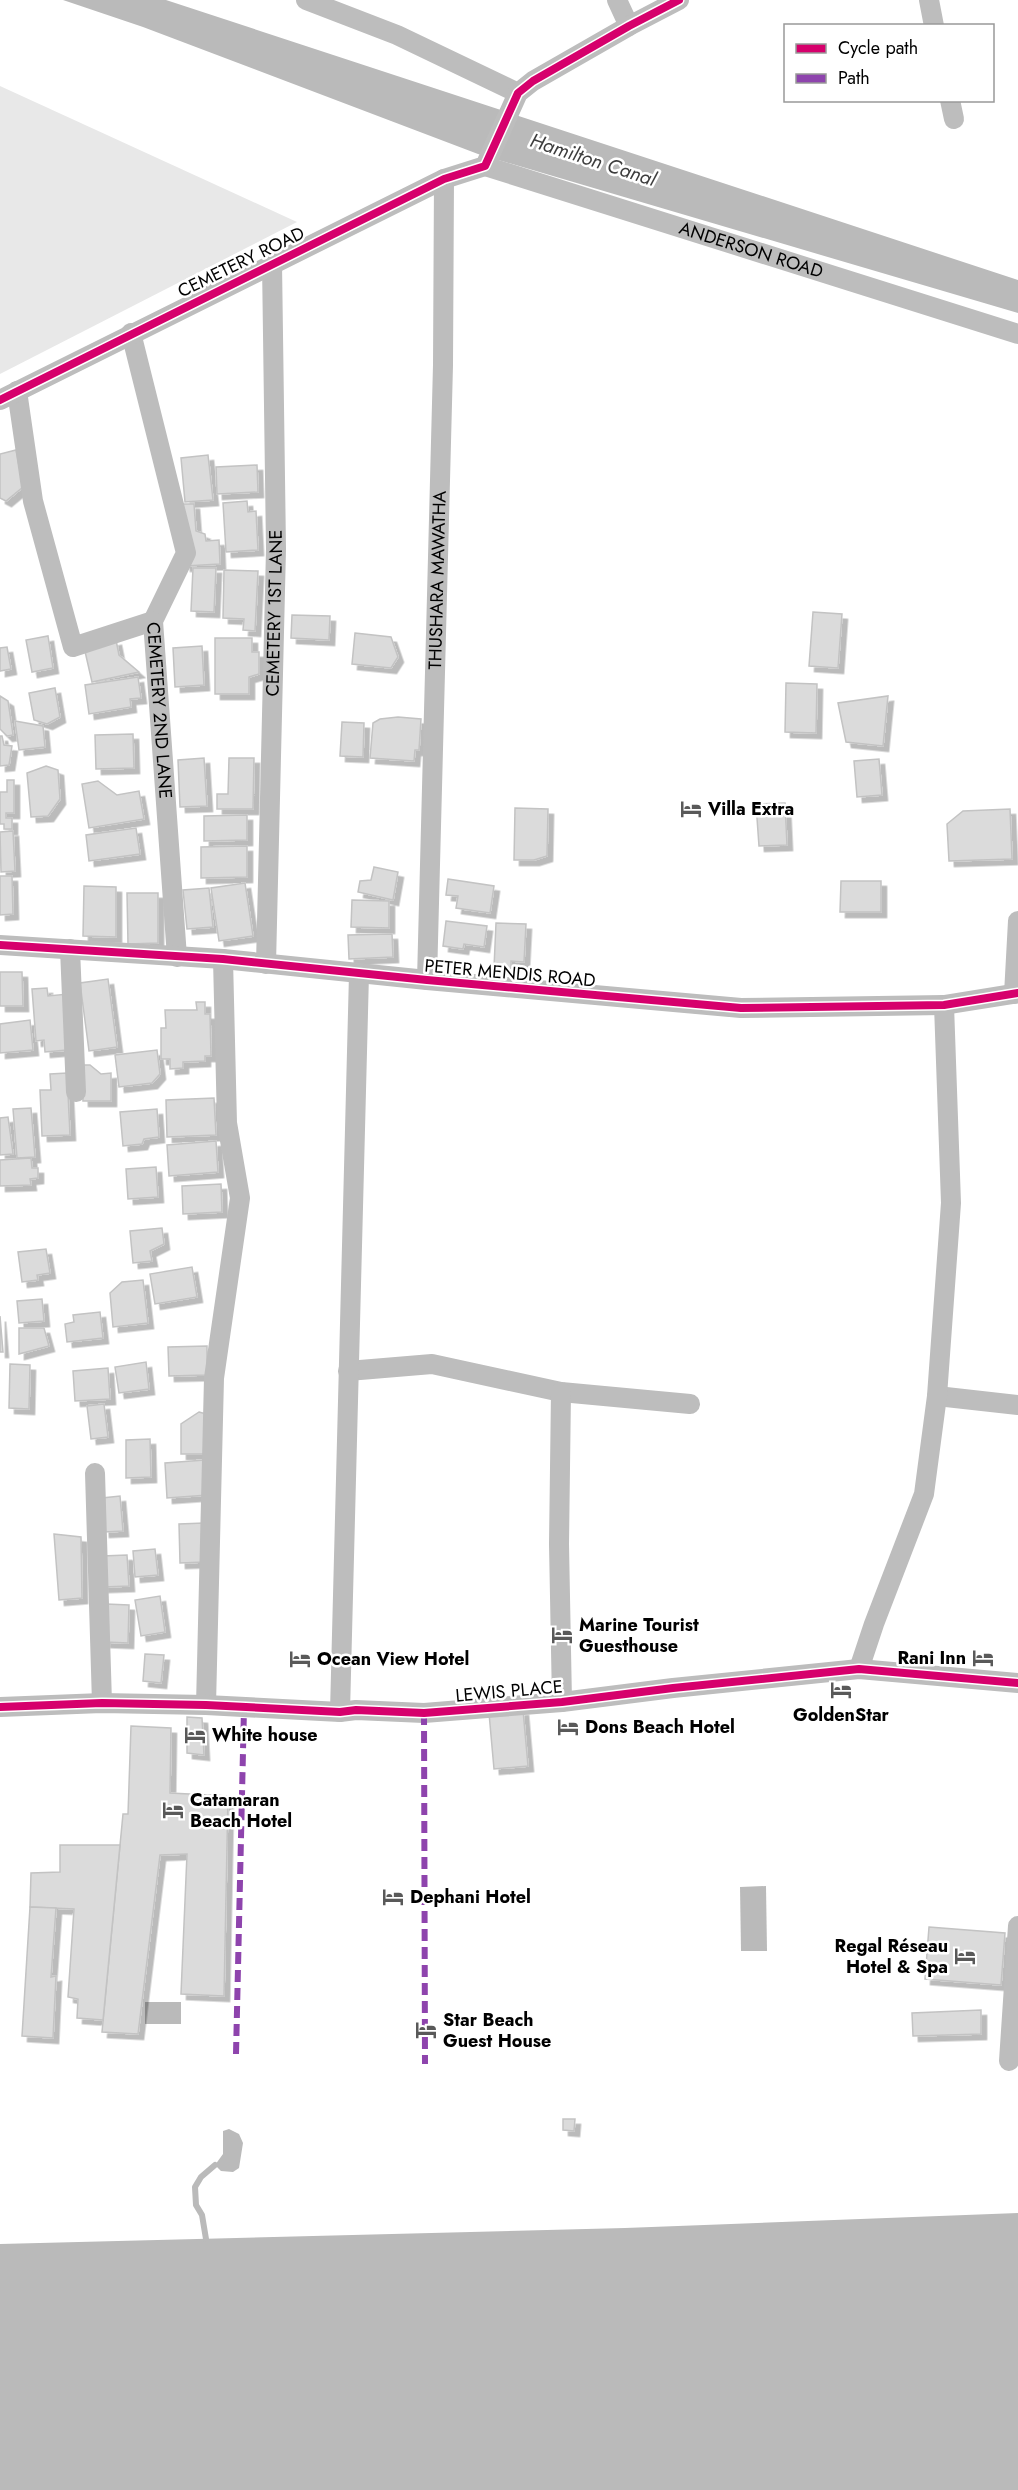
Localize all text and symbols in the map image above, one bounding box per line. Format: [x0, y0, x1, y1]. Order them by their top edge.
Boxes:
legend [784, 24, 994, 102]
text: Cycle path [838, 35, 918, 61]
text: Path [838, 65, 870, 91]
water label: Hamilton Canal [526, 126, 661, 195]
street label: ANDERSON ROAD [676, 215, 826, 285]
street label: CEMETERY ROAD [173, 220, 309, 304]
street label: THUSHARA MAWATHA [422, 490, 453, 670]
street label: CEMETERY 1ST LANE [259, 530, 289, 697]
street label: CEMETERY 2ND LANE [140, 621, 179, 800]
place label: Villa Extra [707, 796, 794, 822]
hotel icon: Villa Extra [679, 797, 703, 821]
street label: PETER MENDIS ROAD [423, 953, 597, 993]
place label: Marine Tourist Guesthouse [579, 1612, 699, 1659]
hotel icon: Marine Tourist Guesthouse [550, 1623, 574, 1647]
place label: Rani Inn [897, 1645, 966, 1671]
place label: Ocean View Hotel [317, 1646, 469, 1672]
hotel icon: Rani Inn [971, 1646, 995, 1670]
hotel icon: Ocean View Hotel [288, 1647, 312, 1671]
street label: LEWIS PLACE [454, 1673, 564, 1709]
hotel icon: GoldenStar [829, 1678, 853, 1702]
place label: GoldenStar [793, 1702, 890, 1728]
place label: Dons Beach Hotel [585, 1714, 735, 1740]
hotel icon: Dons Beach Hotel [556, 1715, 580, 1739]
place label: White house [212, 1722, 318, 1748]
hotel icon: White house [183, 1723, 207, 1747]
place label: Catamaran Beach Hotel [190, 1787, 292, 1834]
hotel icon: Catamaran Beach Hotel [161, 1798, 185, 1822]
place label: Dephani Hotel [410, 1884, 531, 1910]
hotel icon: Dephani Hotel [381, 1885, 405, 1909]
place label: Regal Réseau Hotel & Spa [835, 1933, 948, 1980]
hotel icon: Regal Réseau Hotel & Spa [953, 1944, 977, 1968]
place label: Star Beach Guest House [443, 2007, 551, 2054]
hotel icon: Star Beach Guest House [414, 2018, 438, 2042]

